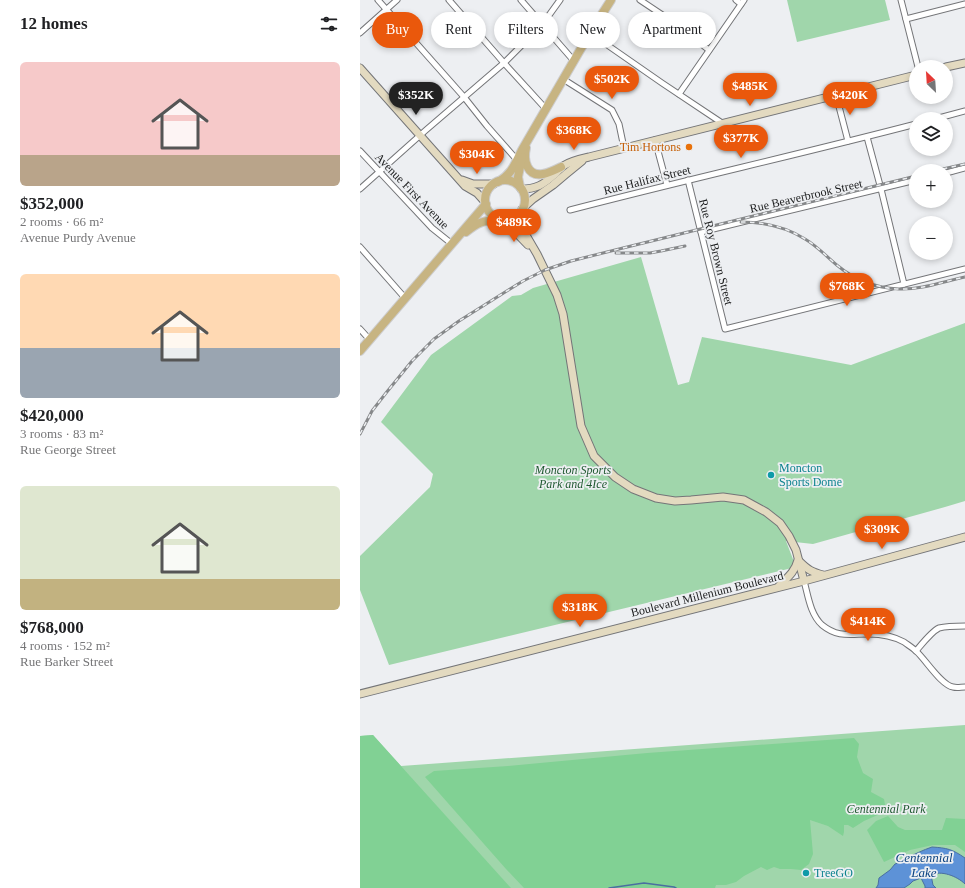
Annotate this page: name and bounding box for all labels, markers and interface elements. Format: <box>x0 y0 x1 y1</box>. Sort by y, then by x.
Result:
chip: Buy <box>372 12 423 48</box>
chip: Rent <box>431 12 486 48</box>
chip: Filters <box>494 12 558 48</box>
chip: New <box>566 12 620 48</box>
chip: Apartment <box>628 12 716 48</box>
icon: filters <box>318 13 340 35</box>
text: 12 homes <box>20 14 88 33</box>
north arrow <box>909 60 953 104</box>
map controls <box>909 60 953 260</box>
pin: $502K <box>584 66 640 100</box>
text: $502K <box>594 71 630 86</box>
pin: $485K <box>722 73 778 107</box>
text: $485K <box>732 78 768 93</box>
pin: $352K <box>388 82 444 116</box>
pin: $420K <box>822 82 878 116</box>
text: $352K <box>398 87 434 102</box>
text: $420K <box>832 87 868 102</box>
icon: home <box>144 88 216 160</box>
button: layers <box>909 112 953 156</box>
pin: $368K <box>546 117 602 151</box>
text: $368K <box>556 122 592 137</box>
pin: $377K <box>713 125 769 159</box>
text: $377K <box>723 130 759 145</box>
place label: Tim Hortons <box>620 140 681 154</box>
pin: $304K <box>449 141 505 175</box>
marker: Tim Hortons <box>684 142 694 152</box>
text: $304K <box>459 146 495 161</box>
street label: Avenue First Avenue <box>372 150 452 232</box>
street label: Rue Halifax Street <box>602 162 693 198</box>
button: + <box>909 164 953 208</box>
street label: Rue Beaverbrook Street <box>748 176 864 216</box>
text: $352,000 <box>20 194 84 213</box>
street label: Rue Roy Brown Street <box>696 197 736 307</box>
pin: $489K <box>486 209 542 243</box>
text: 2 rooms · 66 m² <box>20 214 103 229</box>
text: $489K <box>496 214 532 229</box>
button: − <box>909 216 953 260</box>
text: Avenue Purdy Avenue <box>20 230 136 245</box>
pin: $768K <box>819 273 875 307</box>
text: $768K <box>829 278 865 293</box>
icon: home <box>144 300 216 372</box>
text: $420,000 <box>20 406 84 425</box>
text: 3 rooms · 83 m² <box>20 426 103 441</box>
text: Rue George Street <box>20 442 116 457</box>
place label: Moncton Sports Dome <box>779 461 842 489</box>
park label: Moncton Sports Park and 4Ice <box>534 463 611 491</box>
marker: Moncton Sports Dome <box>766 470 776 480</box>
icon: home <box>144 512 216 584</box>
pin: $309K <box>854 516 910 550</box>
text: $309K <box>864 521 900 536</box>
street label: Boulevard Millenium Boulevard <box>629 568 785 620</box>
pin: $318K <box>552 594 608 628</box>
text: $318K <box>562 599 598 614</box>
pin: $414K <box>840 608 896 642</box>
text: $414K <box>850 613 886 628</box>
text: $768,000 <box>20 618 84 637</box>
text: 4 rooms · 152 m² <box>20 638 110 653</box>
text: Rue Barker Street <box>20 654 113 669</box>
park label: Centennial Park <box>847 802 926 816</box>
water label: Centennial Lake <box>895 850 953 880</box>
place label: TreeGO <box>814 866 853 880</box>
marker: TreeGO <box>801 868 811 878</box>

